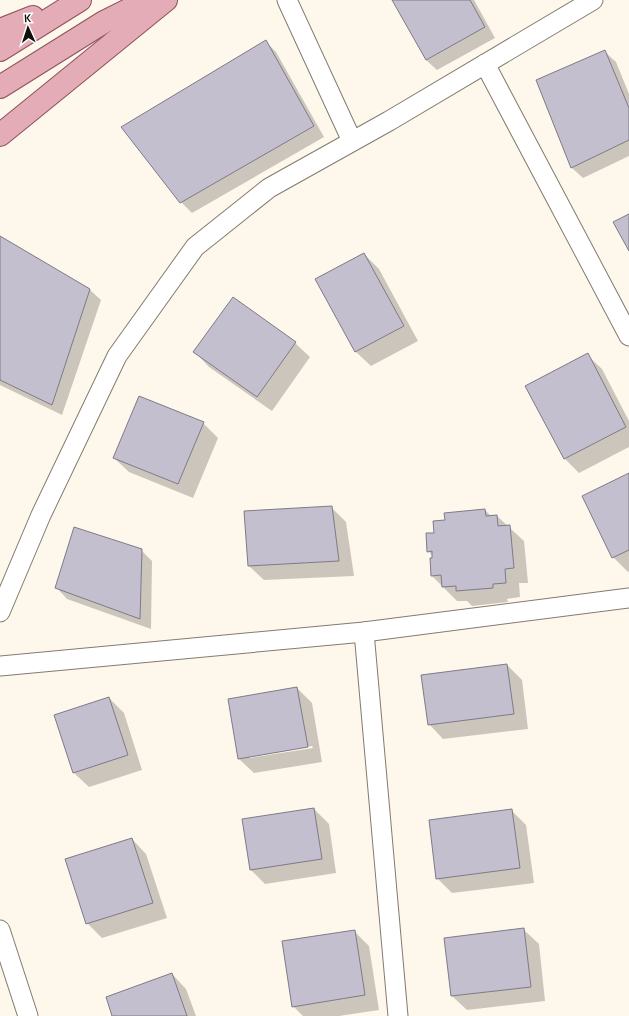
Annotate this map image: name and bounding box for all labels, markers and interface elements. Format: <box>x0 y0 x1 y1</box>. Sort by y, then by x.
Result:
north arrow <box>8 8 48 48</box>
text: K <box>24 11 31 25</box>

